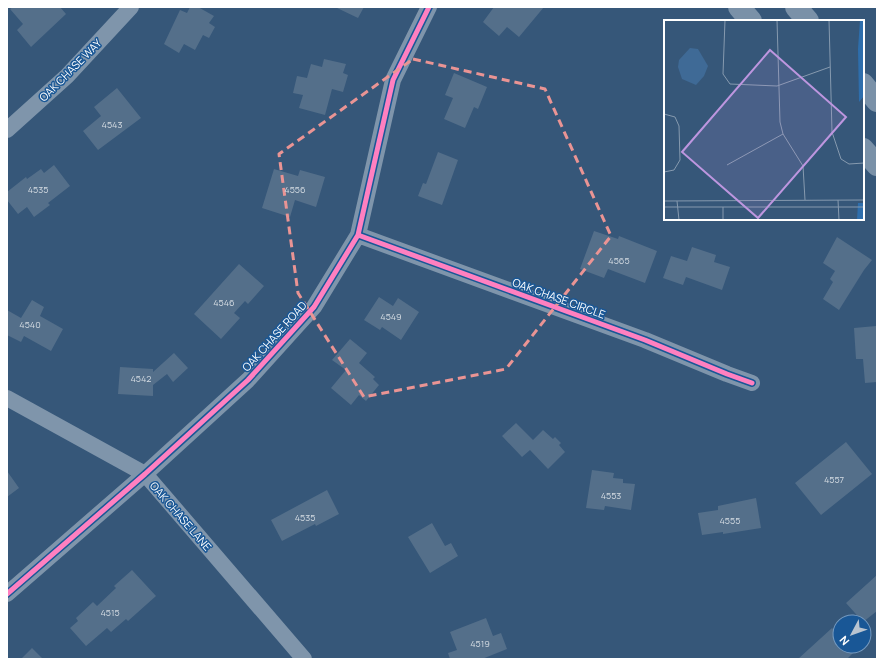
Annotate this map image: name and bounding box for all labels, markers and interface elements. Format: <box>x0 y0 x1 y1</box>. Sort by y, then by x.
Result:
inset map <box>664 20 864 220</box>
street label: OAK CHASE WAY <box>36 35 105 104</box>
house number: 4543 <box>102 118 122 131</box>
house number: 4535 <box>28 183 48 196</box>
house number: 4556 <box>284 183 306 196</box>
house number: 4565 <box>608 254 630 267</box>
street label: OAK CHASE CIRCLE <box>511 274 607 322</box>
house number: 4546 <box>213 296 235 309</box>
street label: OAK CHASE ROAD <box>238 298 310 374</box>
house number: 4549 <box>380 310 402 323</box>
house number: 4540 <box>19 318 41 331</box>
house number: 4542 <box>131 372 151 385</box>
house number: 4557 <box>824 473 845 486</box>
street label: OAK CHASE LANE <box>147 478 215 554</box>
house number: 4553 <box>601 489 621 502</box>
house number: 4535 <box>295 511 315 524</box>
house number: 4555 <box>720 514 740 527</box>
house number: 4515 <box>100 606 120 619</box>
north arrow <box>832 614 872 654</box>
text: N <box>836 633 852 649</box>
house number: 4519 <box>470 637 490 650</box>

